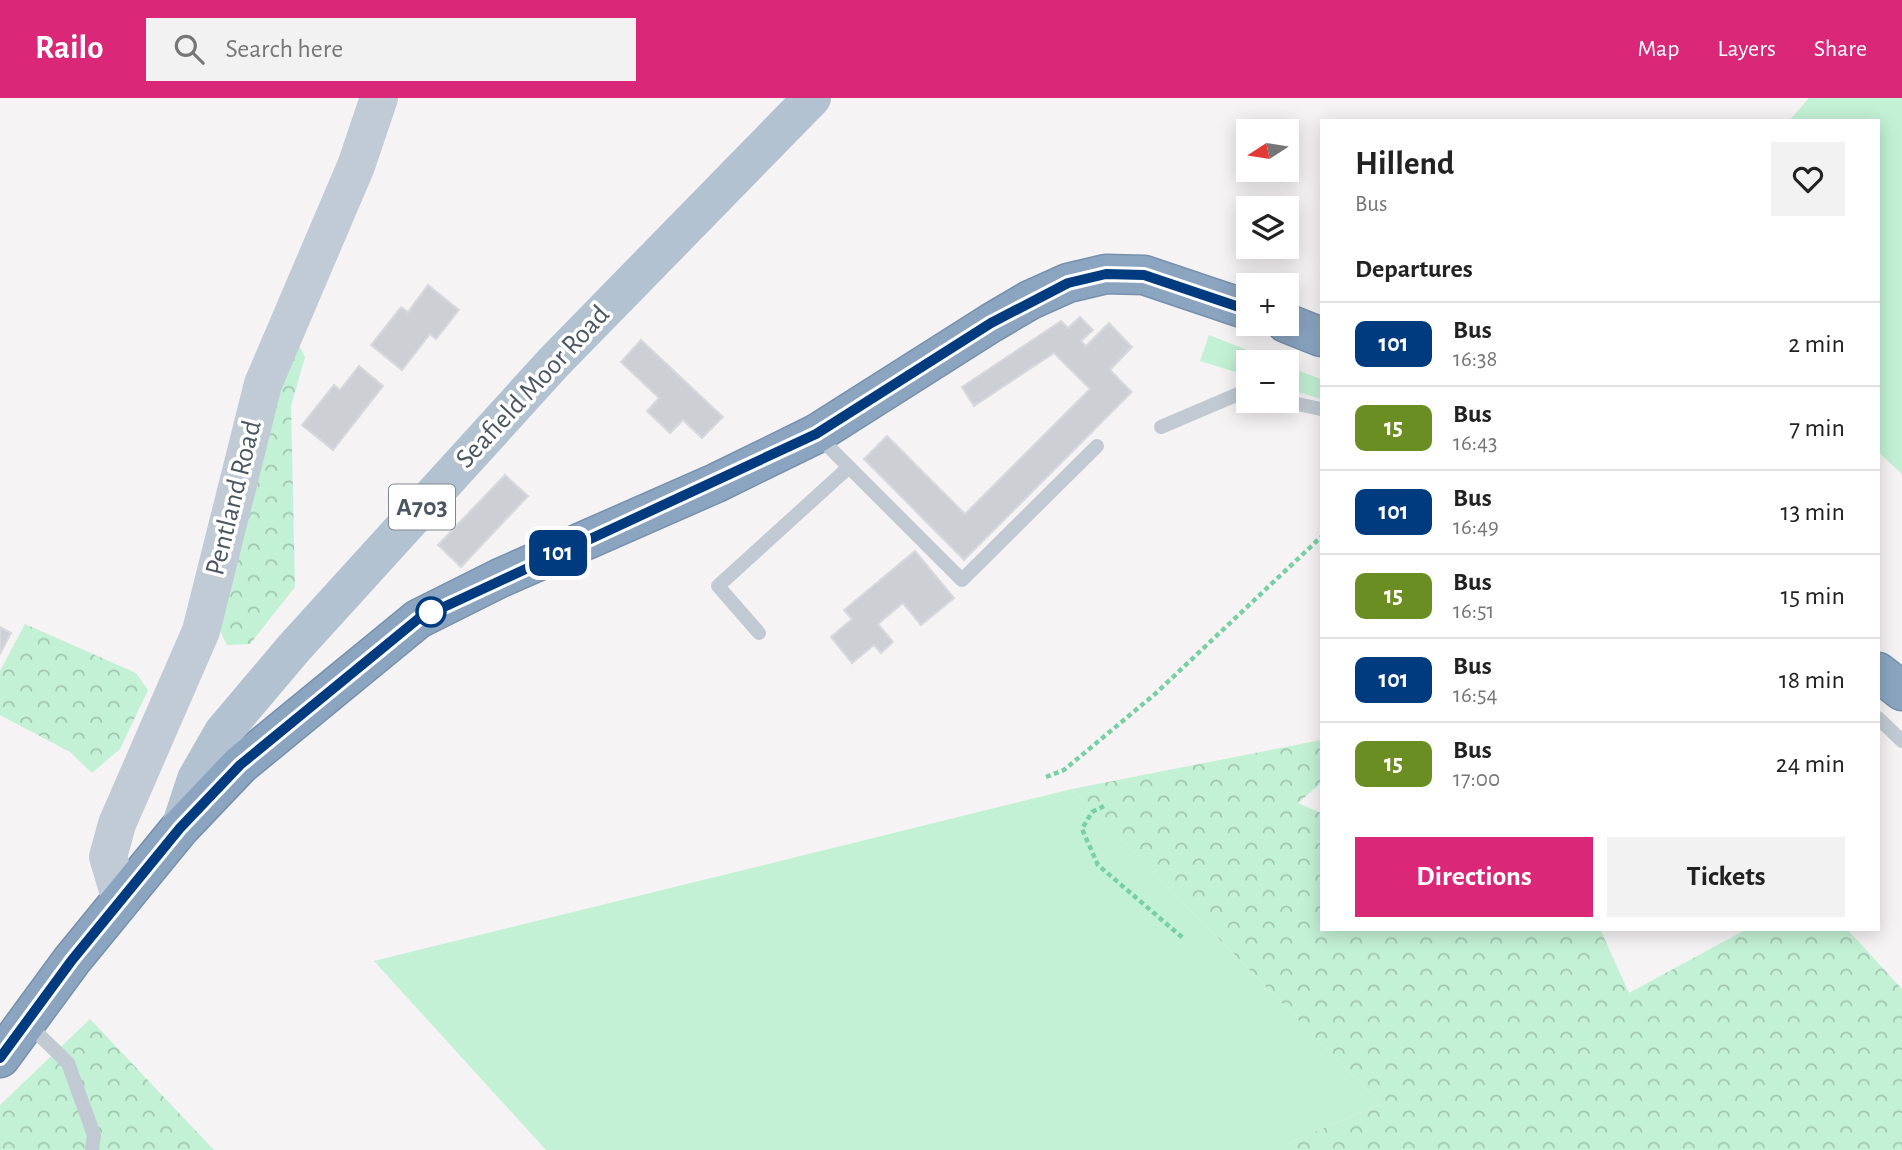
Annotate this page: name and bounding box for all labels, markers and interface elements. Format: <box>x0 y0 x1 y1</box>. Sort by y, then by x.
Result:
search box <box>146 18 636 81</box>
icon: search <box>170 30 208 68</box>
text: Railo <box>35 32 104 65</box>
text: Search here <box>226 36 343 62</box>
text: Map <box>1637 37 1679 61</box>
text: Layers <box>1717 37 1776 61</box>
text: Share <box>1814 37 1867 61</box>
north arrow <box>1236 119 1298 182</box>
map controls <box>1236 119 1299 413</box>
button: heart <box>1771 142 1845 216</box>
text: Hillend <box>1355 148 1454 181</box>
text: Bus <box>1355 193 1388 216</box>
button: layers <box>1236 196 1299 259</box>
text: Departures <box>1355 256 1473 282</box>
button: + <box>1236 273 1299 336</box>
street label: Seafield Moor Road <box>451 300 615 474</box>
text: Bus <box>1453 317 1492 343</box>
text: 2 min <box>1788 331 1845 357</box>
text: 101 <box>1379 332 1408 356</box>
text: 16:38 <box>1453 348 1497 371</box>
button: − <box>1236 350 1299 413</box>
text: Bus <box>1453 401 1492 427</box>
text: 7 min <box>1789 415 1845 441</box>
text: 15 <box>1384 416 1403 440</box>
street label: Pentland Road <box>201 418 267 578</box>
text: 16:43 <box>1453 432 1498 455</box>
road number: A703 <box>389 484 455 530</box>
text: Bus <box>1453 485 1492 511</box>
text: 13 min <box>1781 499 1845 525</box>
text: 101 <box>1379 500 1408 524</box>
text: 16:49 <box>1453 516 1499 539</box>
line badge: 101 <box>518 530 598 576</box>
text: 101 <box>543 541 573 565</box>
text: Bus <box>1453 569 1492 595</box>
text: 15 min <box>1780 583 1845 609</box>
text: 15 <box>1384 584 1403 608</box>
unlabelled marker <box>416 597 446 627</box>
text: 16:51 <box>1453 600 1495 623</box>
text: Bus <box>1453 653 1492 679</box>
text: 18 min <box>1779 667 1845 693</box>
text: 101 <box>1379 668 1408 692</box>
text: 16:54 <box>1453 684 1498 707</box>
text: Bus <box>1453 737 1492 763</box>
text: 24 min <box>1776 751 1845 777</box>
text: 15 <box>1384 752 1403 776</box>
text: 17:00 <box>1453 768 1500 791</box>
button: Directions <box>1355 837 1593 917</box>
button: Tickets <box>1607 837 1845 917</box>

